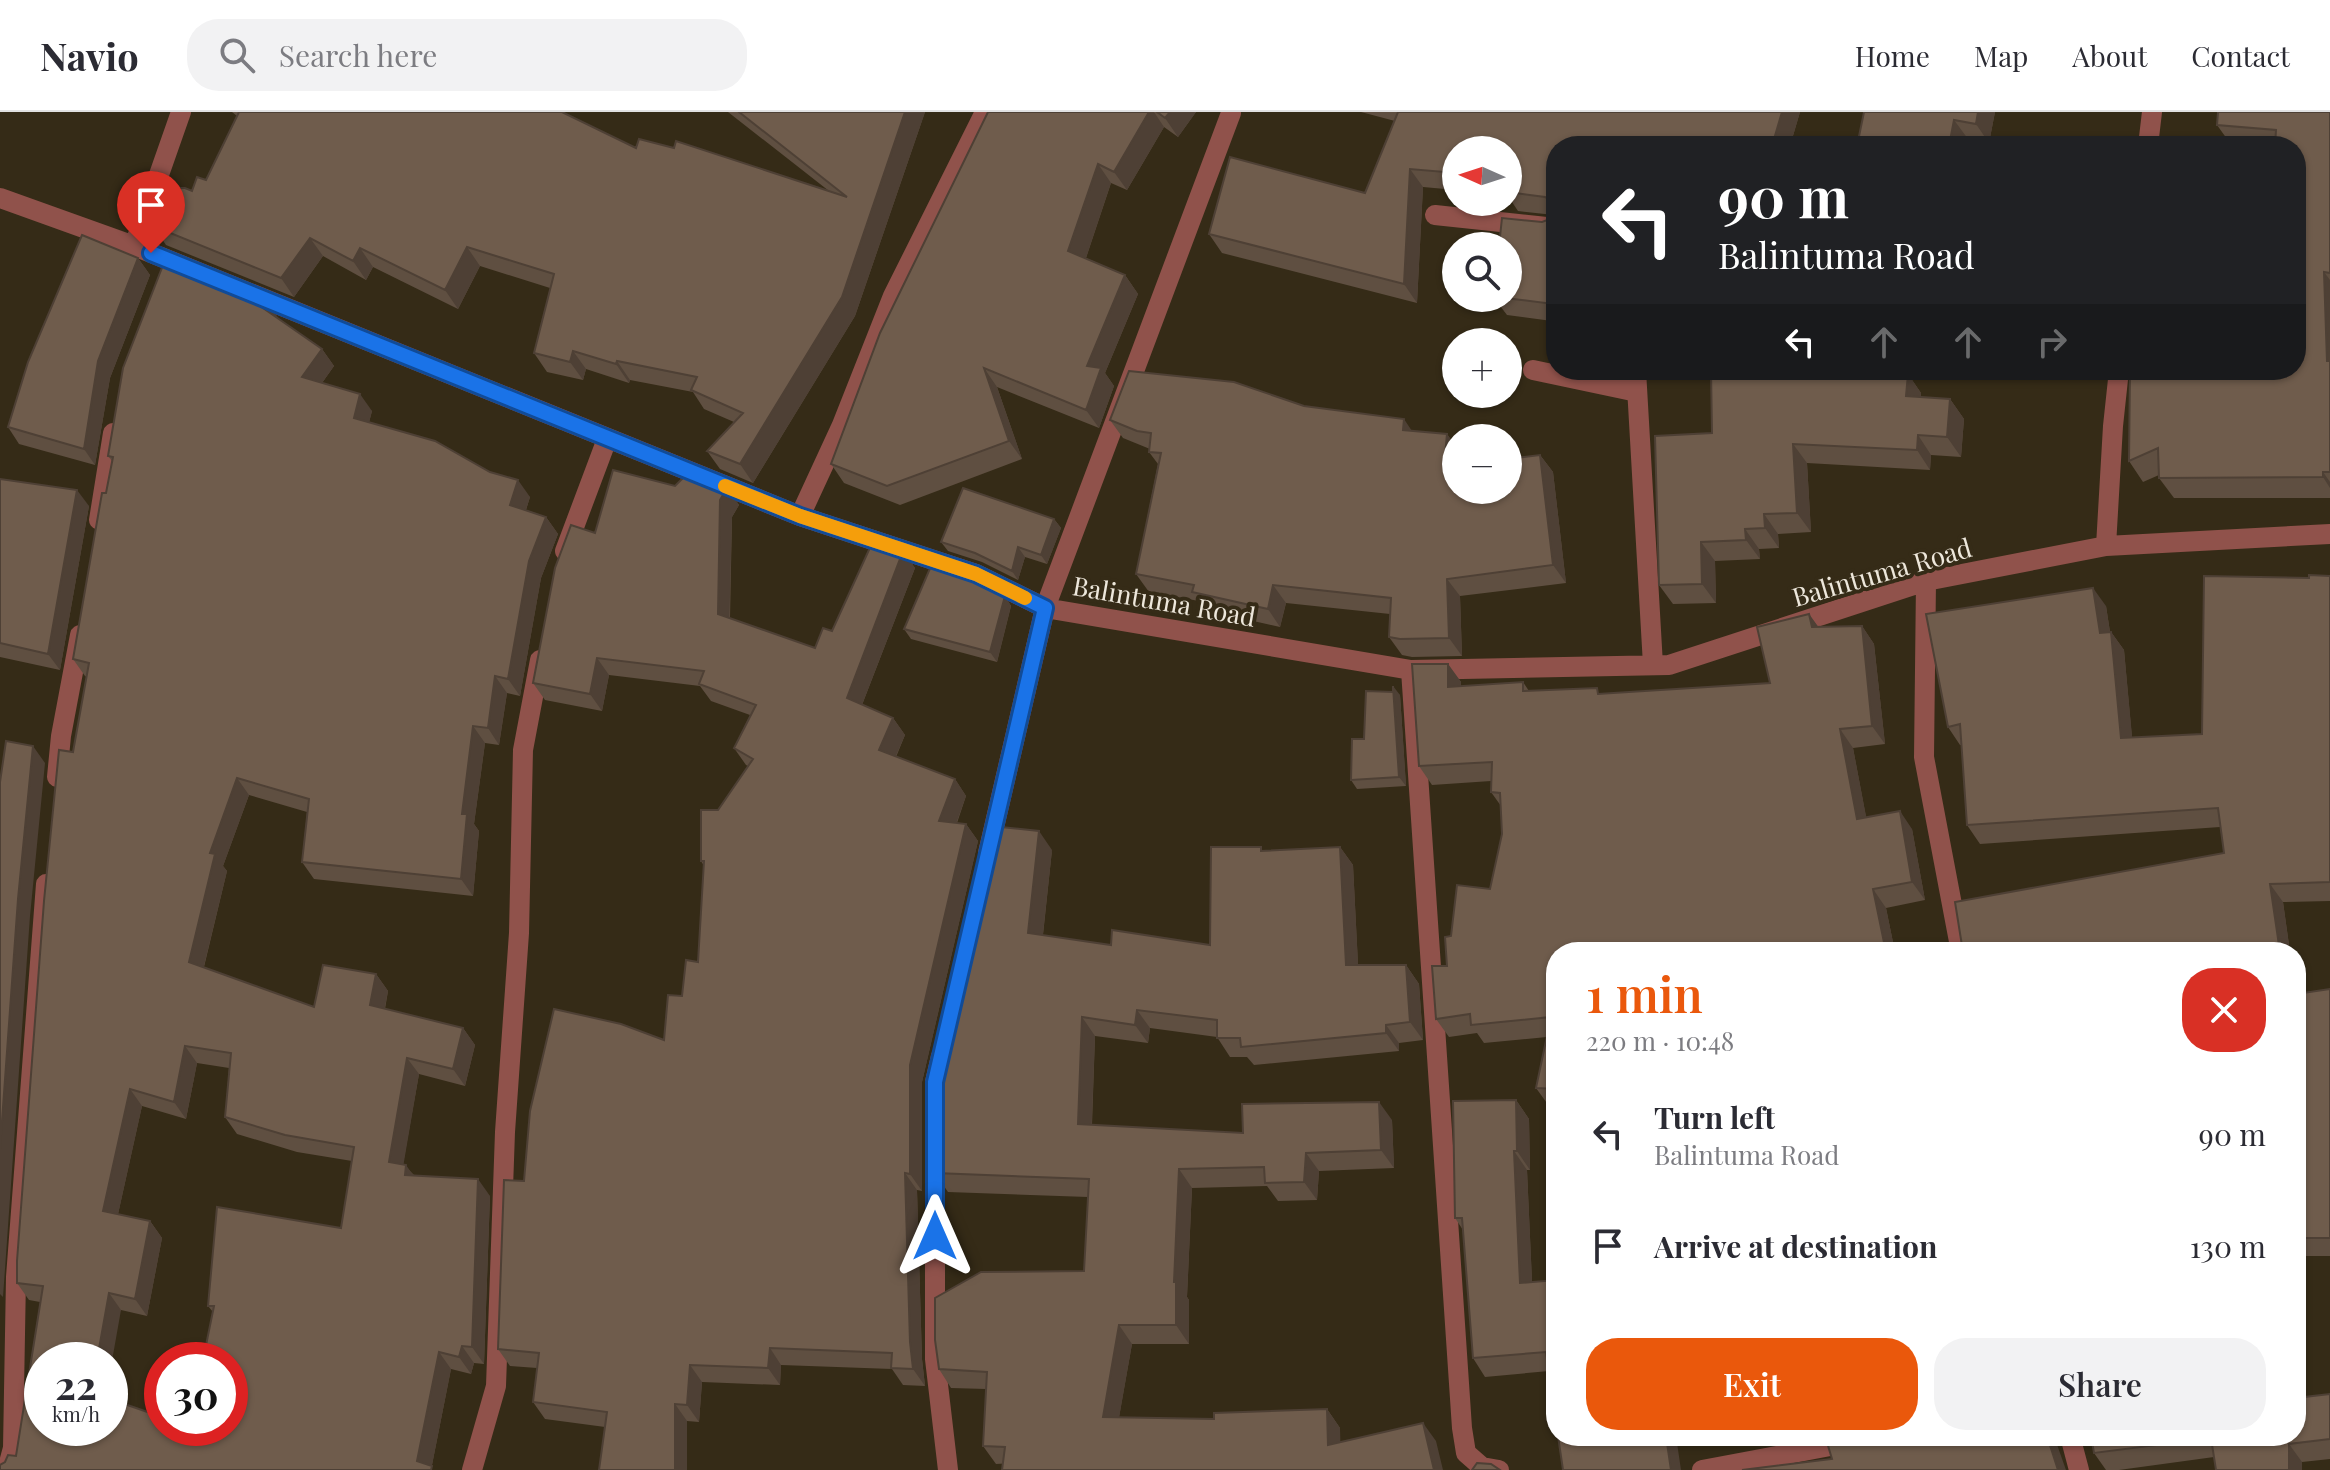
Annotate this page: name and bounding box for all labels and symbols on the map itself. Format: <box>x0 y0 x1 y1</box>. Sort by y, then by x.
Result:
north arrow <box>1442 136 1522 216</box>
pin <box>117 171 185 253</box>
street label: Balintuma Road <box>1788 529 1976 614</box>
street label: Balintuma Road <box>1070 567 1259 634</box>
position arrow <box>893 1194 977 1278</box>
speed limit sign: 30 <box>144 1342 248 1446</box>

